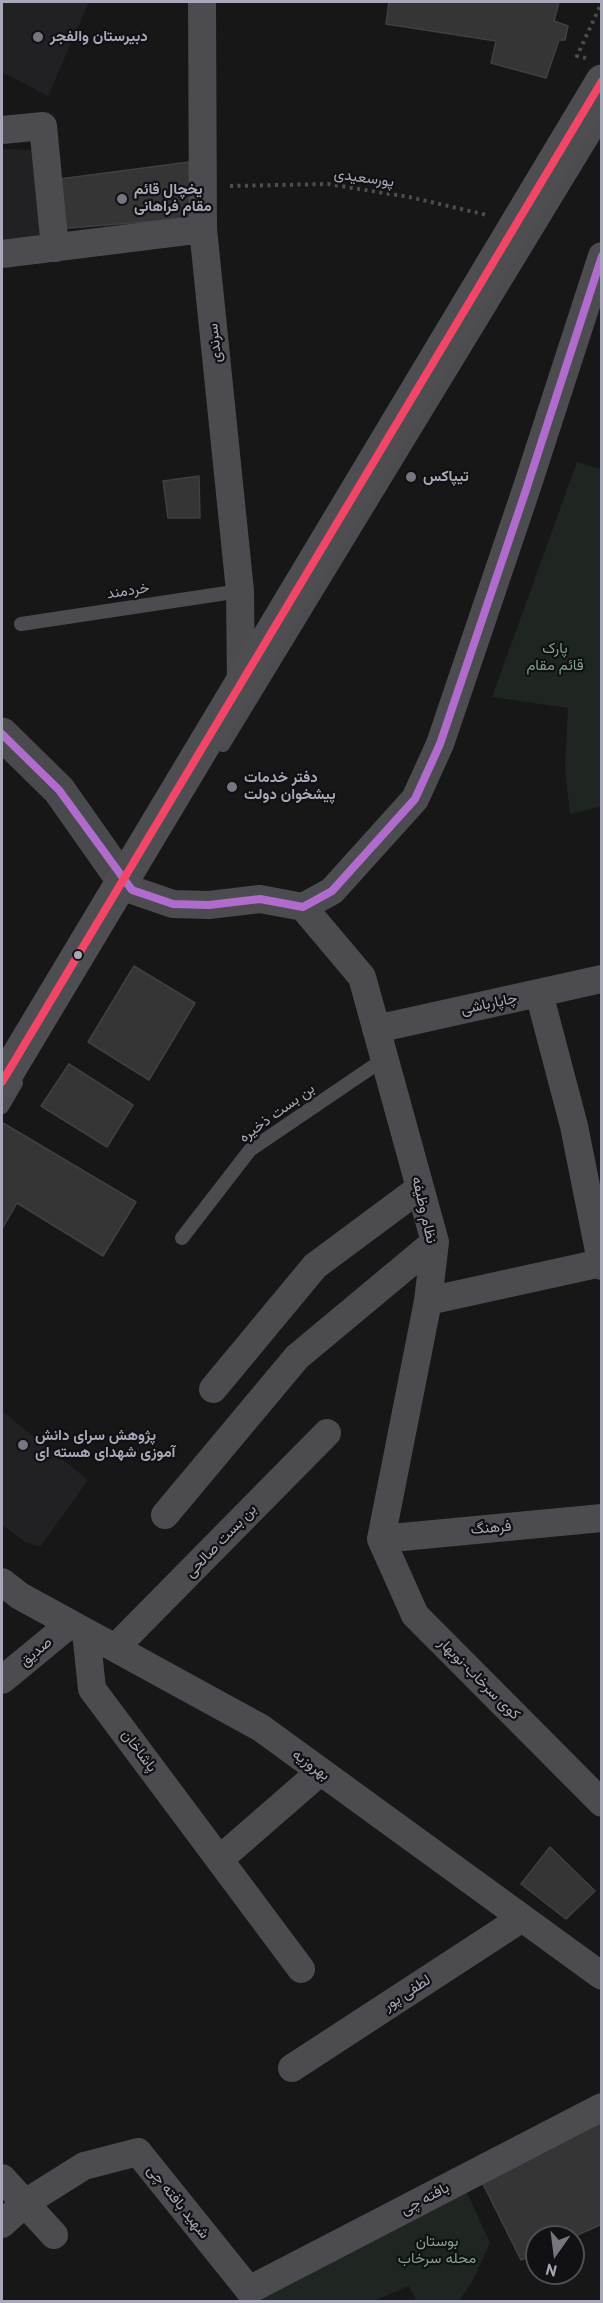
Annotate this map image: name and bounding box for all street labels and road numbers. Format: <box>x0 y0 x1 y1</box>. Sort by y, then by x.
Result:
street label: پورسعیدی <box>333 165 395 191</box>
street label: سرندی <box>204 322 226 364</box>
street label: خردمند <box>105 579 151 603</box>
street label: چاپارباشی <box>459 989 519 1019</box>
street label: بن بست ذخیره <box>236 1080 318 1146</box>
street label: نظام وظیفه <box>408 1175 440 1245</box>
street label: بن بست صالحی <box>182 1501 260 1581</box>
street label: فرهنگ <box>470 1517 512 1539</box>
street label: صدیق <box>16 1633 56 1671</box>
street label: کوی سرخاب-نوبهار <box>434 1634 524 1724</box>
street label: پاشاخان <box>117 1726 161 1776</box>
street label: بهروزیه <box>289 1745 333 1785</box>
street label: لطفی پور <box>380 1971 434 2015</box>
street label: شهید بافته چی <box>143 2162 213 2242</box>
street label: بافته چی <box>398 2179 452 2219</box>

